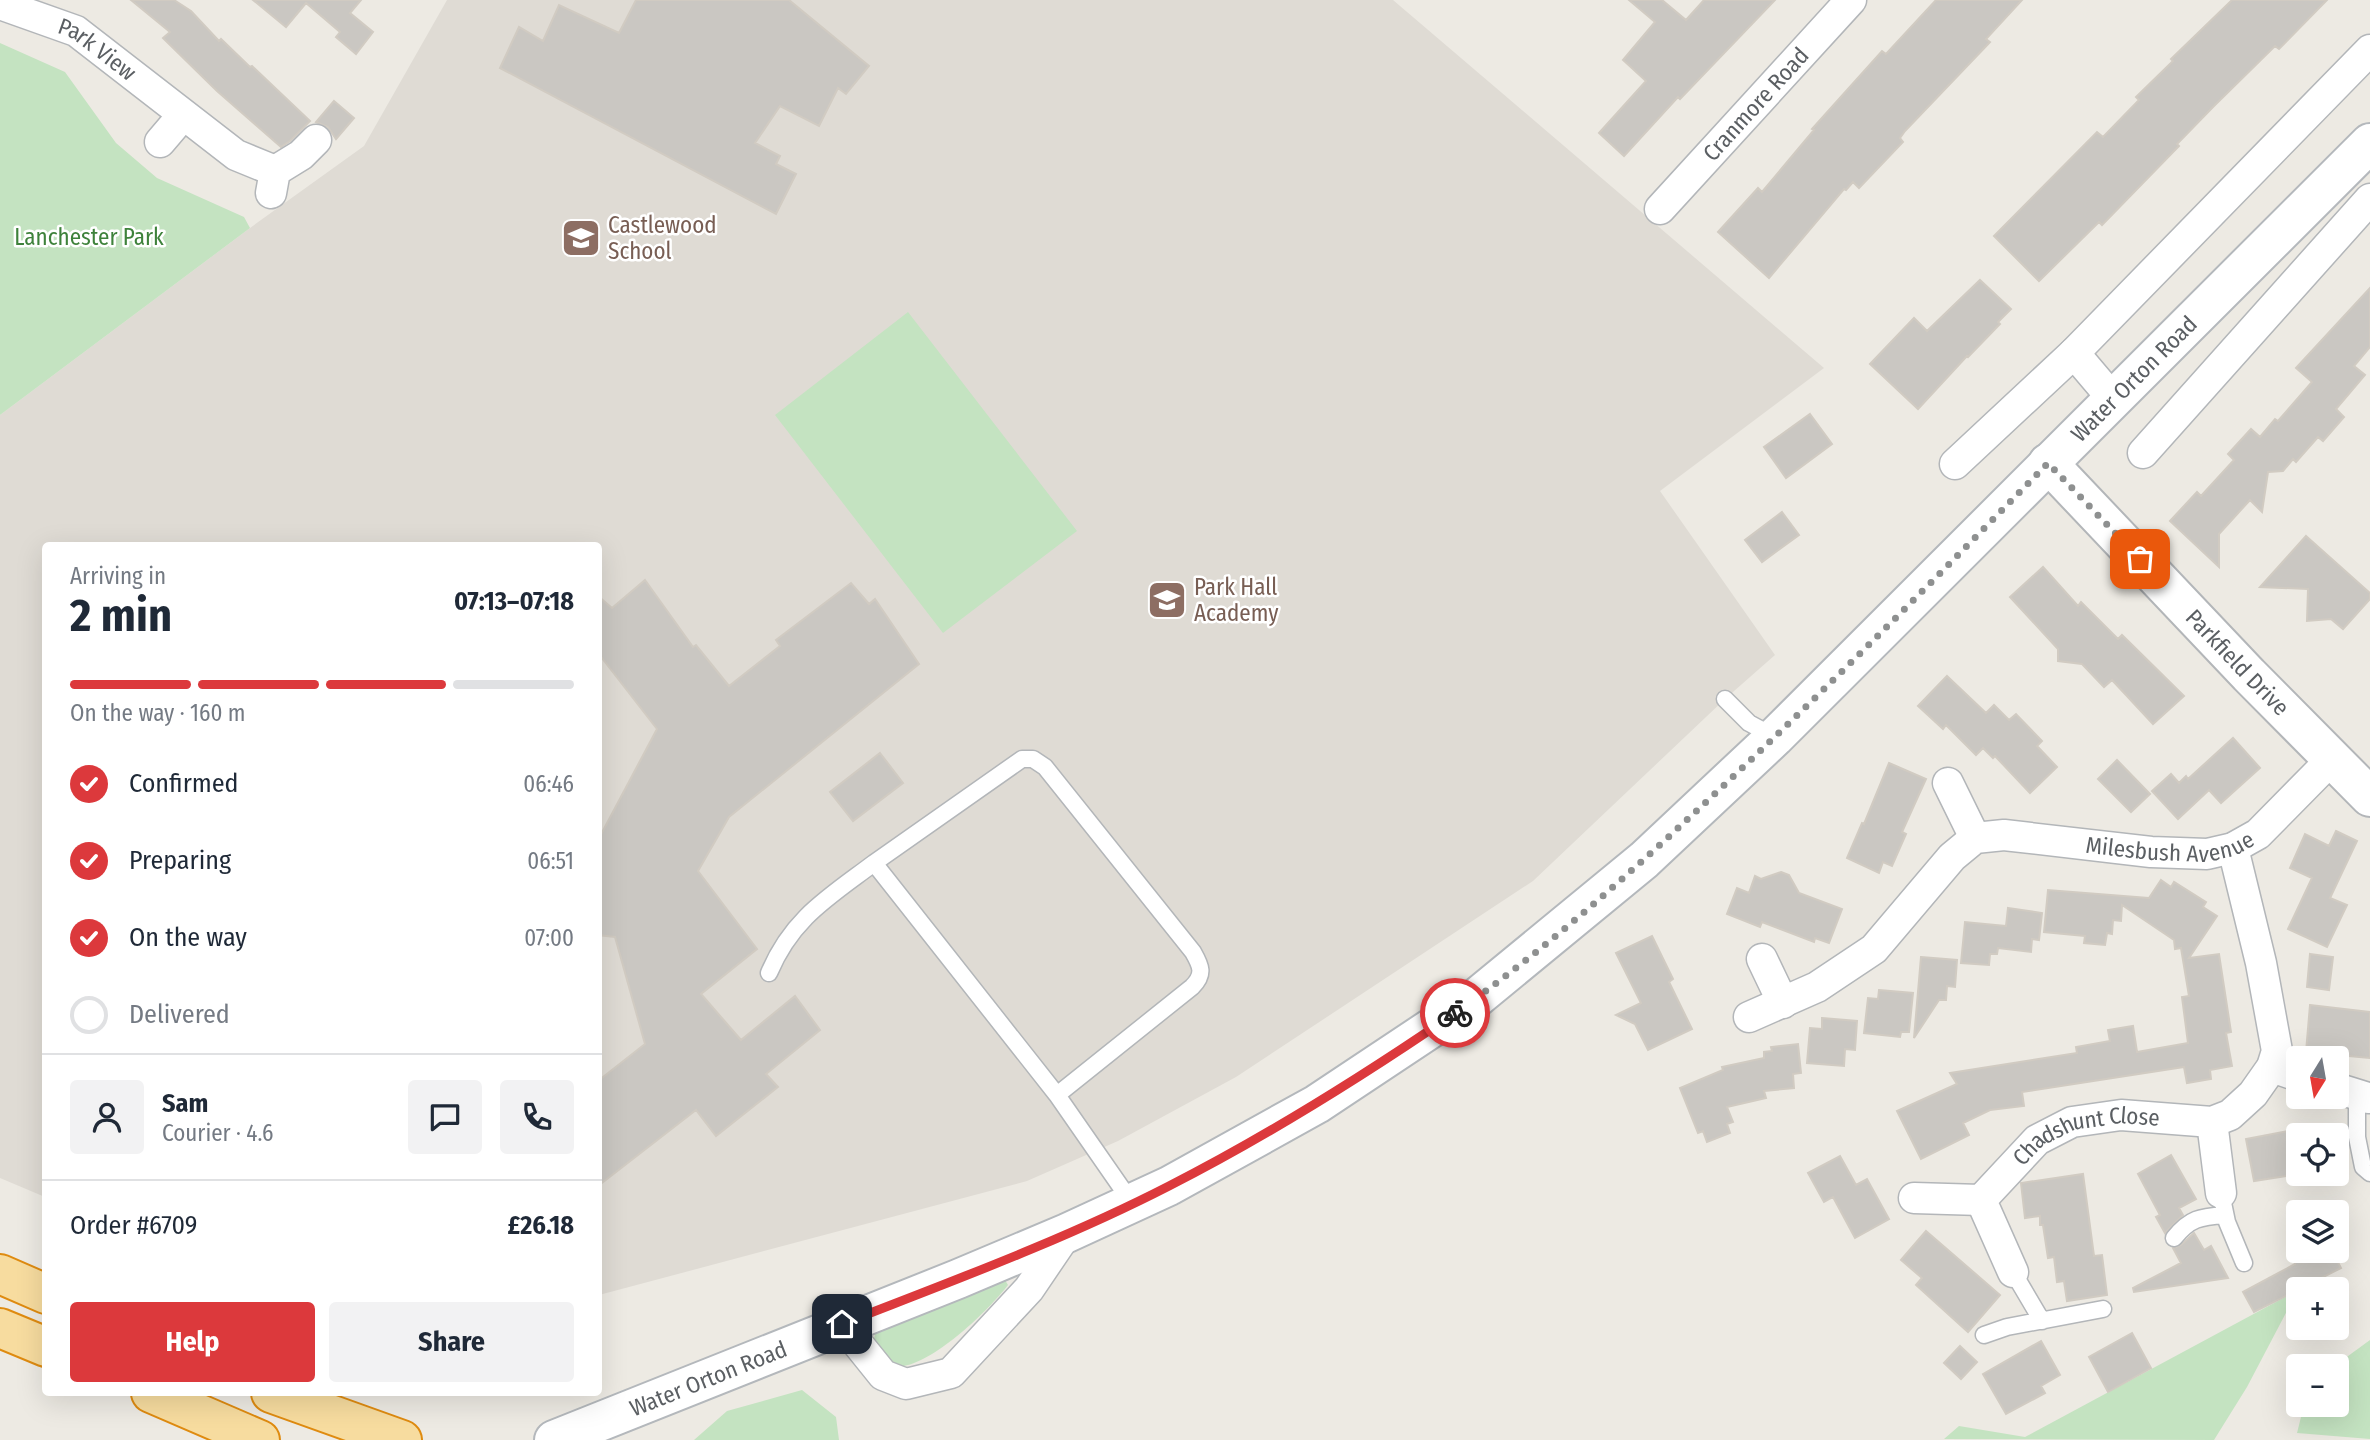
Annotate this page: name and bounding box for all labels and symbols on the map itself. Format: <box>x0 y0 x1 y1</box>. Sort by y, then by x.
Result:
street label: Park View <box>55 12 142 86</box>
street label: Cranmore Road <box>1697 42 1815 167</box>
place label: Castlewood School <box>608 211 717 265</box>
school or university icon: Castlewood School <box>560 217 602 259</box>
park label: Lanchester Park <box>14 223 164 251</box>
street label: Water Orton Road <box>2065 310 2203 448</box>
pin <box>2110 529 2170 589</box>
place label: Park Hall Academy <box>1194 573 1279 627</box>
school or university icon: Park Hall Academy <box>1146 579 1188 621</box>
street label: Parkfield Drive <box>2180 603 2295 721</box>
street label: Milesbush Avenue <box>2084 825 2259 868</box>
courier <box>1420 978 1490 1048</box>
north arrow <box>2286 1046 2348 1110</box>
street label: Chadshunt Close <box>2007 1101 2161 1171</box>
pin <box>812 1294 872 1354</box>
street label: Water Orton Road <box>626 1335 791 1422</box>

